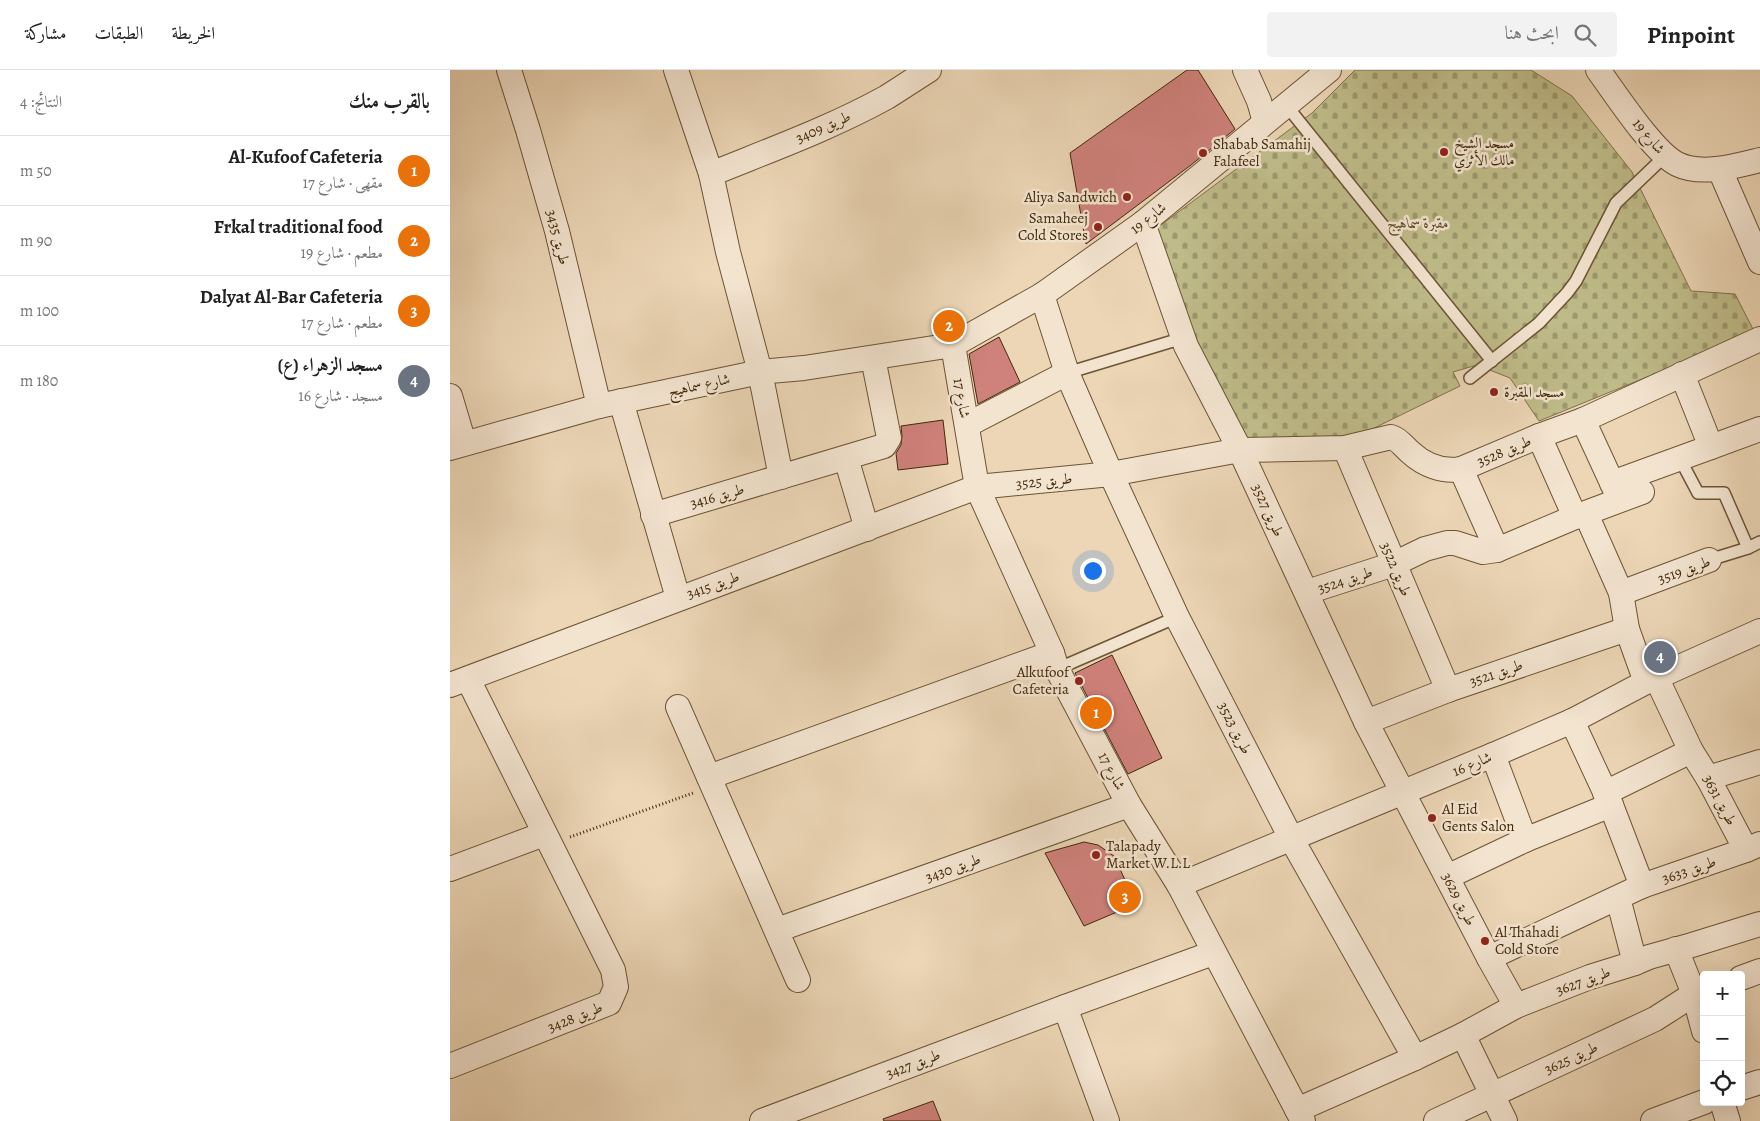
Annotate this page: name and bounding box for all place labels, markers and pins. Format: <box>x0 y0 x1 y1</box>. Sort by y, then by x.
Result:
place label: مسجد الشيخ مالك الأثري <box>1454 133 1515 172</box>
place label: Shabab Samahij Falafeel <box>1213 134 1311 171</box>
marker: مسجد الشيخ مالك الأثري <box>1438 146 1450 158</box>
marker: Shabab Samahij Falafeel <box>1197 147 1209 159</box>
place label: Aliya Sandwich <box>1023 187 1117 207</box>
marker: Aliya Sandwich <box>1121 191 1133 203</box>
place label: Samaheej Cold Stores <box>1018 208 1088 245</box>
marker: Samaheej Cold Stores <box>1092 221 1104 233</box>
pin: 2 <box>933 307 965 345</box>
place label: مسجد المقبرة <box>1504 382 1564 402</box>
marker: مسجد المقبرة <box>1488 386 1500 398</box>
pin: 4 <box>1644 638 1676 676</box>
place label: Alkufoof Cafeteria <box>1013 662 1071 699</box>
marker: Alkufoof Cafeteria <box>1073 675 1085 687</box>
pin: 1 <box>1080 694 1112 732</box>
place label: Al Eid Gents Salon <box>1441 799 1515 836</box>
marker: Al Eid Gents Salon <box>1426 812 1438 824</box>
place label: Talapady Market W.L.L <box>1106 836 1190 873</box>
marker: Talapady Market W.L.L <box>1090 849 1102 861</box>
pin: 3 <box>1109 878 1141 916</box>
place label: Al Thahadi Cold Store <box>1494 922 1559 959</box>
marker: Al Thahadi Cold Store <box>1479 935 1491 947</box>

